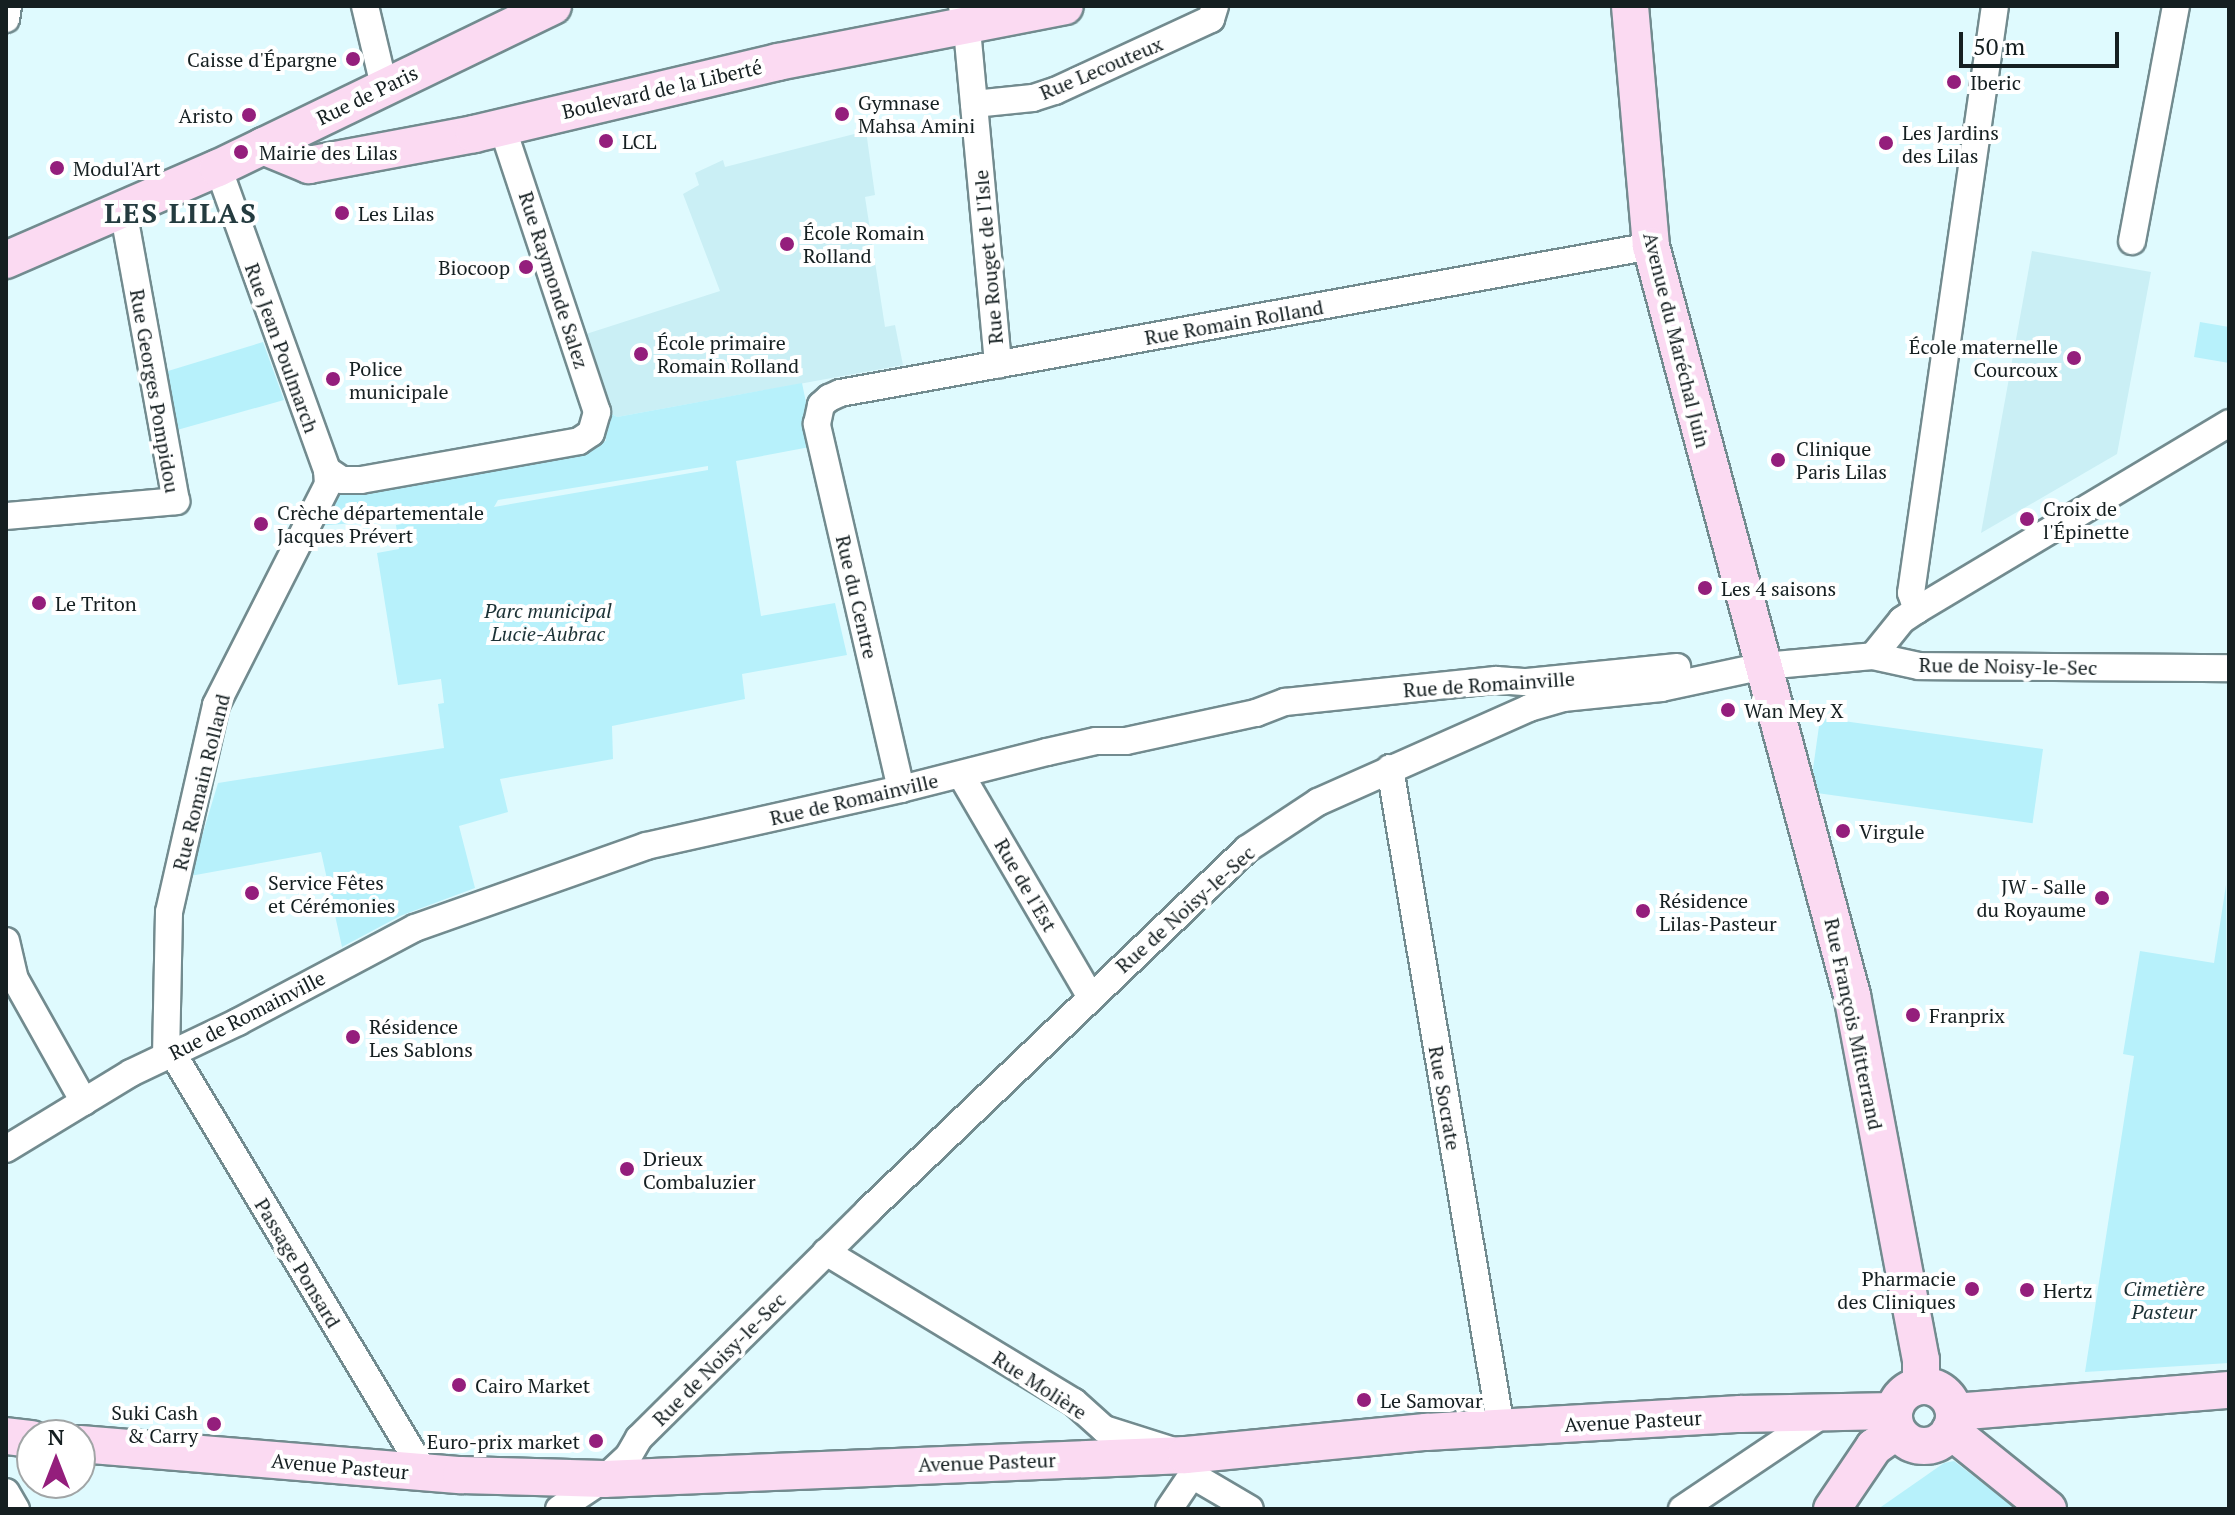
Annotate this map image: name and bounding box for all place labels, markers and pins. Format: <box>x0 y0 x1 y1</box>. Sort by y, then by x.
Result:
place label: Caisse d'Épargne <box>187 47 337 71</box>
marker: Caisse d'Épargne <box>344 50 362 68</box>
place label: Iberic <box>1970 70 2021 94</box>
marker: Iberic <box>1945 73 1963 91</box>
place label: Gymnase Mahsa Amini <box>858 90 976 137</box>
place label: Aristo <box>179 103 233 127</box>
marker: Gymnase Mahsa Amini <box>833 105 851 123</box>
marker: Aristo <box>240 106 258 124</box>
place label: Les Jardins des Lilas <box>1902 120 1999 167</box>
place label: LCL <box>622 129 656 153</box>
marker: LCL <box>597 132 615 150</box>
marker: Les Jardins des Lilas <box>1877 134 1895 152</box>
place label: Mairie des Lilas <box>259 140 398 164</box>
marker: Mairie des Lilas <box>230 141 252 163</box>
place label: Modul'Art <box>73 156 161 180</box>
marker: Modul'Art <box>48 159 66 177</box>
place label: Les Lilas <box>358 201 434 225</box>
marker: Les Lilas <box>333 204 351 222</box>
place label: École Romain Rolland <box>803 220 924 267</box>
marker: École Romain Rolland <box>778 235 796 253</box>
place label: Biocoop <box>438 255 510 279</box>
marker: Biocoop <box>517 258 535 276</box>
place label: École primaire Romain Rolland <box>657 330 799 377</box>
place label: École maternelle Courcoux <box>1909 334 2058 381</box>
marker: École primaire Romain Rolland <box>632 345 650 363</box>
marker: École maternelle Courcoux <box>2065 349 2083 367</box>
place label: Police municipale <box>349 356 448 403</box>
marker: Police municipale <box>324 370 342 388</box>
place label: Clinique Paris Lilas <box>1796 436 1887 483</box>
marker: Clinique Paris Lilas <box>1767 449 1789 471</box>
place label: Croix de l'Épinette <box>2043 496 2129 543</box>
place label: Crèche départementale Jacques Prévert <box>277 500 484 547</box>
marker: Croix de l'Épinette <box>2018 510 2036 528</box>
marker: Crèche départementale Jacques Prévert <box>252 515 270 533</box>
place label: Les 4 saisons <box>1721 576 1836 600</box>
marker: Les 4 saisons <box>1696 579 1714 597</box>
place label: Le Triton <box>55 591 137 615</box>
marker: Le Triton <box>30 594 48 612</box>
place label: Wan Mey X <box>1744 698 1844 722</box>
marker: Wan Mey X <box>1719 701 1737 719</box>
place label: Virgule <box>1859 819 1924 843</box>
marker: Virgule <box>1834 822 1852 840</box>
place label: Service Fêtes et Cérémonies <box>268 870 395 917</box>
place label: JW - Salle du Royaume <box>1977 874 2086 921</box>
marker: Service Fêtes et Cérémonies <box>243 884 261 902</box>
place label: Résidence Lilas-Pasteur <box>1659 888 1777 935</box>
marker: JW - Salle du Royaume <box>2093 889 2111 907</box>
marker: Résidence Lilas-Pasteur <box>1634 902 1652 920</box>
place label: Franprix <box>1929 1003 2005 1027</box>
marker: Franprix <box>1904 1006 1922 1024</box>
place label: Résidence Les Sablons <box>369 1014 473 1061</box>
marker: Résidence Les Sablons <box>344 1028 362 1046</box>
place label: Drieux Combaluzier <box>643 1146 756 1193</box>
marker: Drieux Combaluzier <box>618 1160 636 1178</box>
place label: Pharmacie des Cliniques <box>1837 1266 1956 1313</box>
place label: Hertz <box>2043 1278 2092 1302</box>
marker: Pharmacie des Cliniques <box>1963 1280 1981 1298</box>
marker: Hertz <box>2018 1281 2036 1299</box>
place label: Cairo Market <box>475 1373 590 1397</box>
marker: Cairo Market <box>450 1376 468 1394</box>
place label: Le Samovar <box>1380 1388 1483 1412</box>
marker: Le Samovar <box>1355 1391 1373 1409</box>
place label: Suki Cash & Carry <box>111 1400 198 1447</box>
marker: Suki Cash & Carry <box>205 1415 223 1433</box>
place label: Euro-prix market <box>427 1429 580 1453</box>
marker: Euro-prix market <box>587 1432 605 1450</box>

